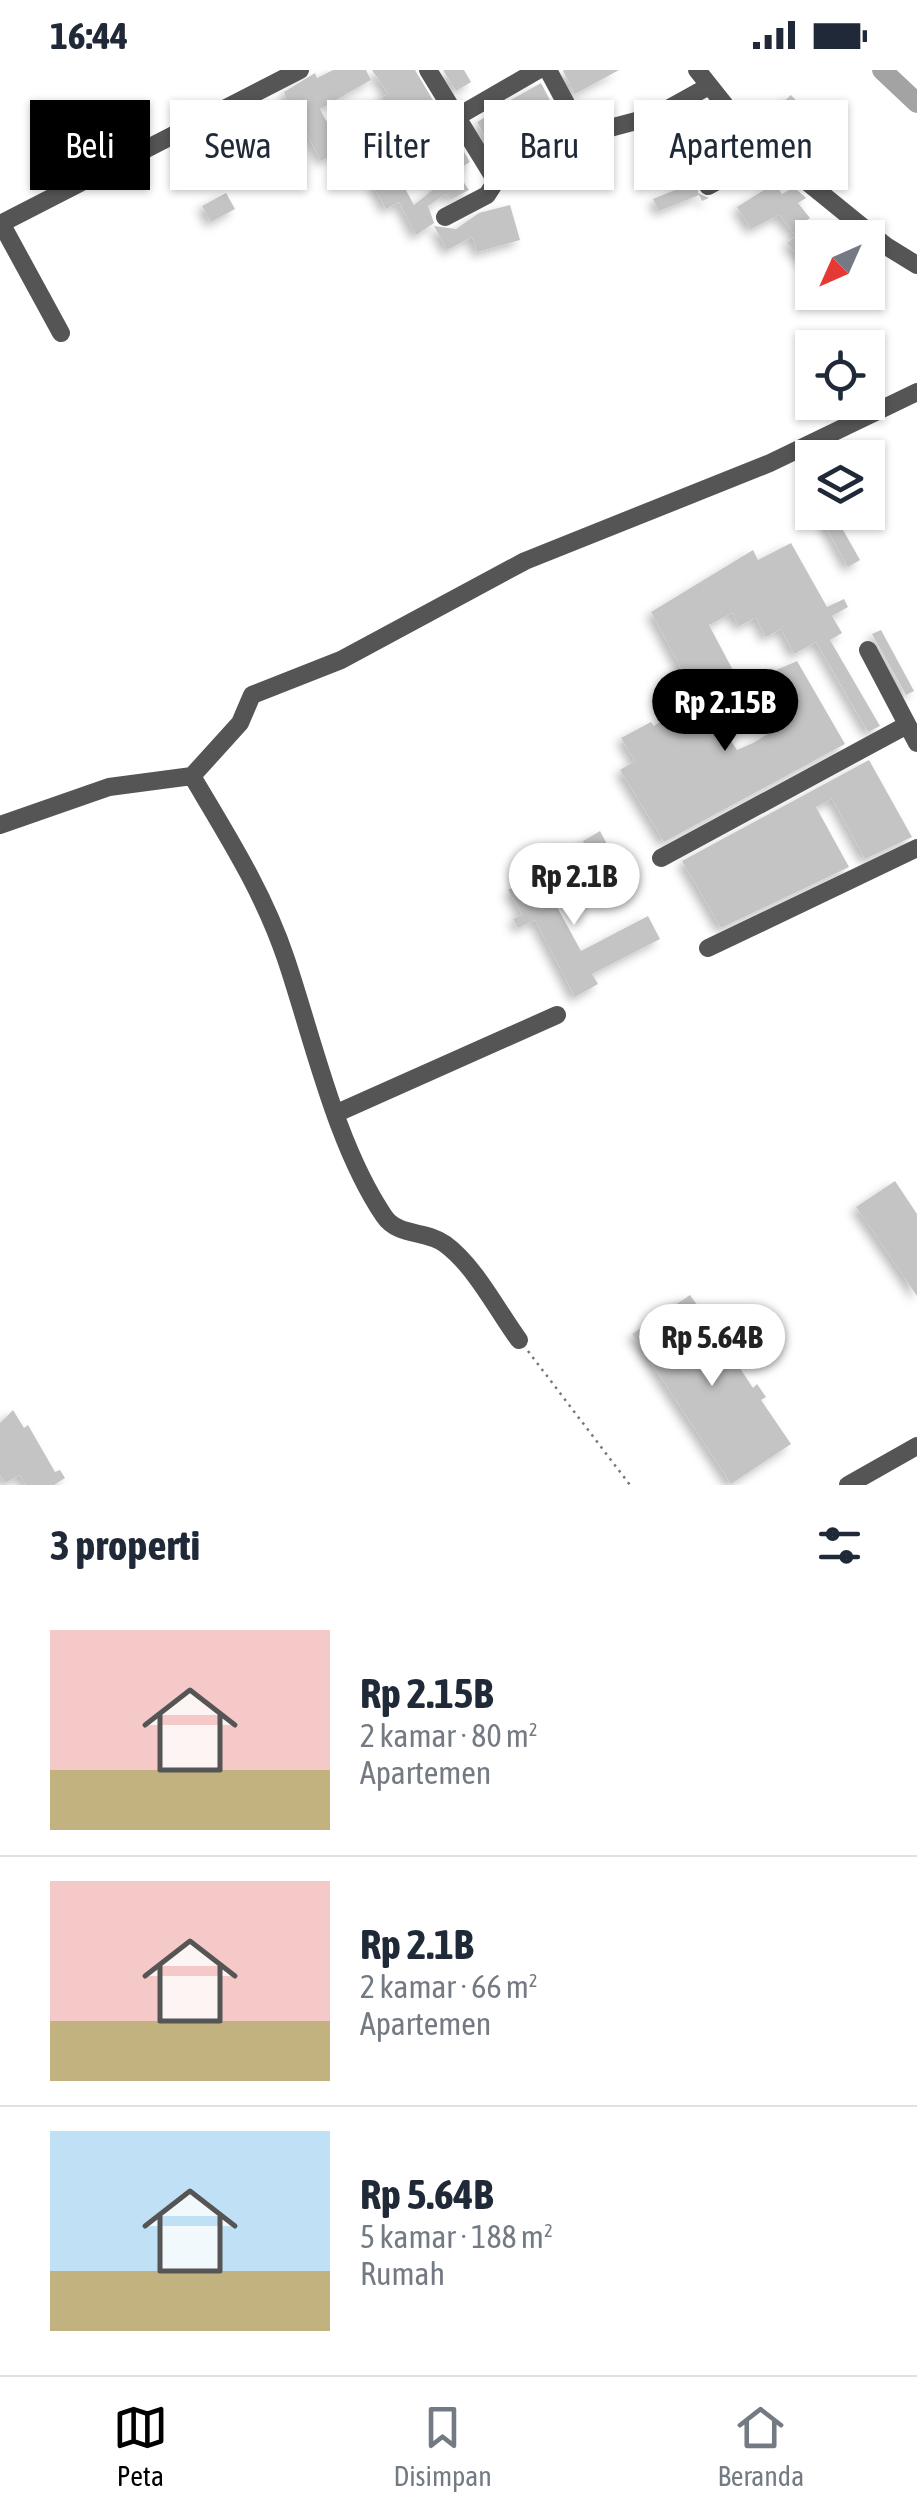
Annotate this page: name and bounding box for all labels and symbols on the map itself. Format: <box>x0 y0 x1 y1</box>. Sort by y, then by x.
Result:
north arrow <box>795 220 885 310</box>
pin: Rp 2.15B <box>622 669 828 754</box>
pin: Rp 2.1B <box>482 843 666 928</box>
pin: Rp 5.64B <box>609 1304 815 1389</box>

